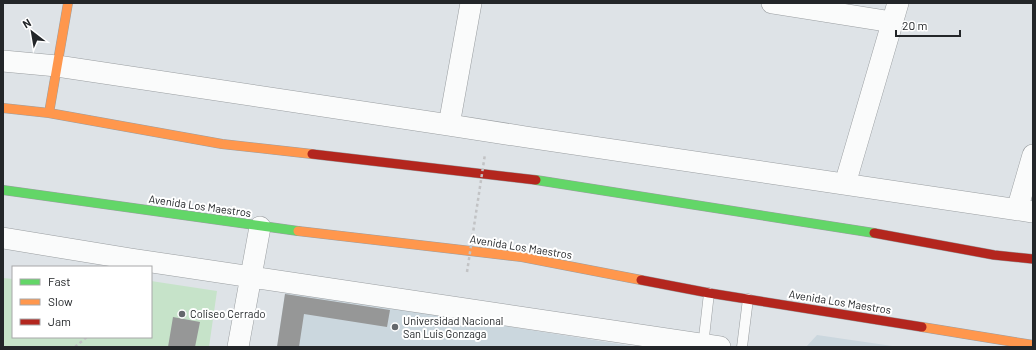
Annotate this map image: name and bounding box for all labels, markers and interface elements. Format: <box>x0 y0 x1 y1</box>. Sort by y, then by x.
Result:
north arrow <box>12 12 52 52</box>
scale bar <box>896 12 960 38</box>
text: N <box>20 16 33 30</box>
text: 20 m <box>902 18 928 32</box>
street label: Avenida Los Maestros <box>148 192 252 219</box>
street label: Avenida Los Maestros <box>469 232 573 261</box>
legend <box>12 266 152 338</box>
text: Fast <box>48 274 71 288</box>
street label: Avenida Los Maestros <box>788 287 892 316</box>
text: Slow <box>48 294 73 308</box>
place label: Coliseo Cerrado <box>190 307 265 320</box>
marker: Coliseo Cerrado <box>177 309 187 319</box>
text: Jam <box>48 314 71 328</box>
place label: Universidad Nacional San Luis Gonzaga <box>403 314 503 340</box>
marker: Universidad Nacional San Luis Gonzaga <box>390 322 400 332</box>

